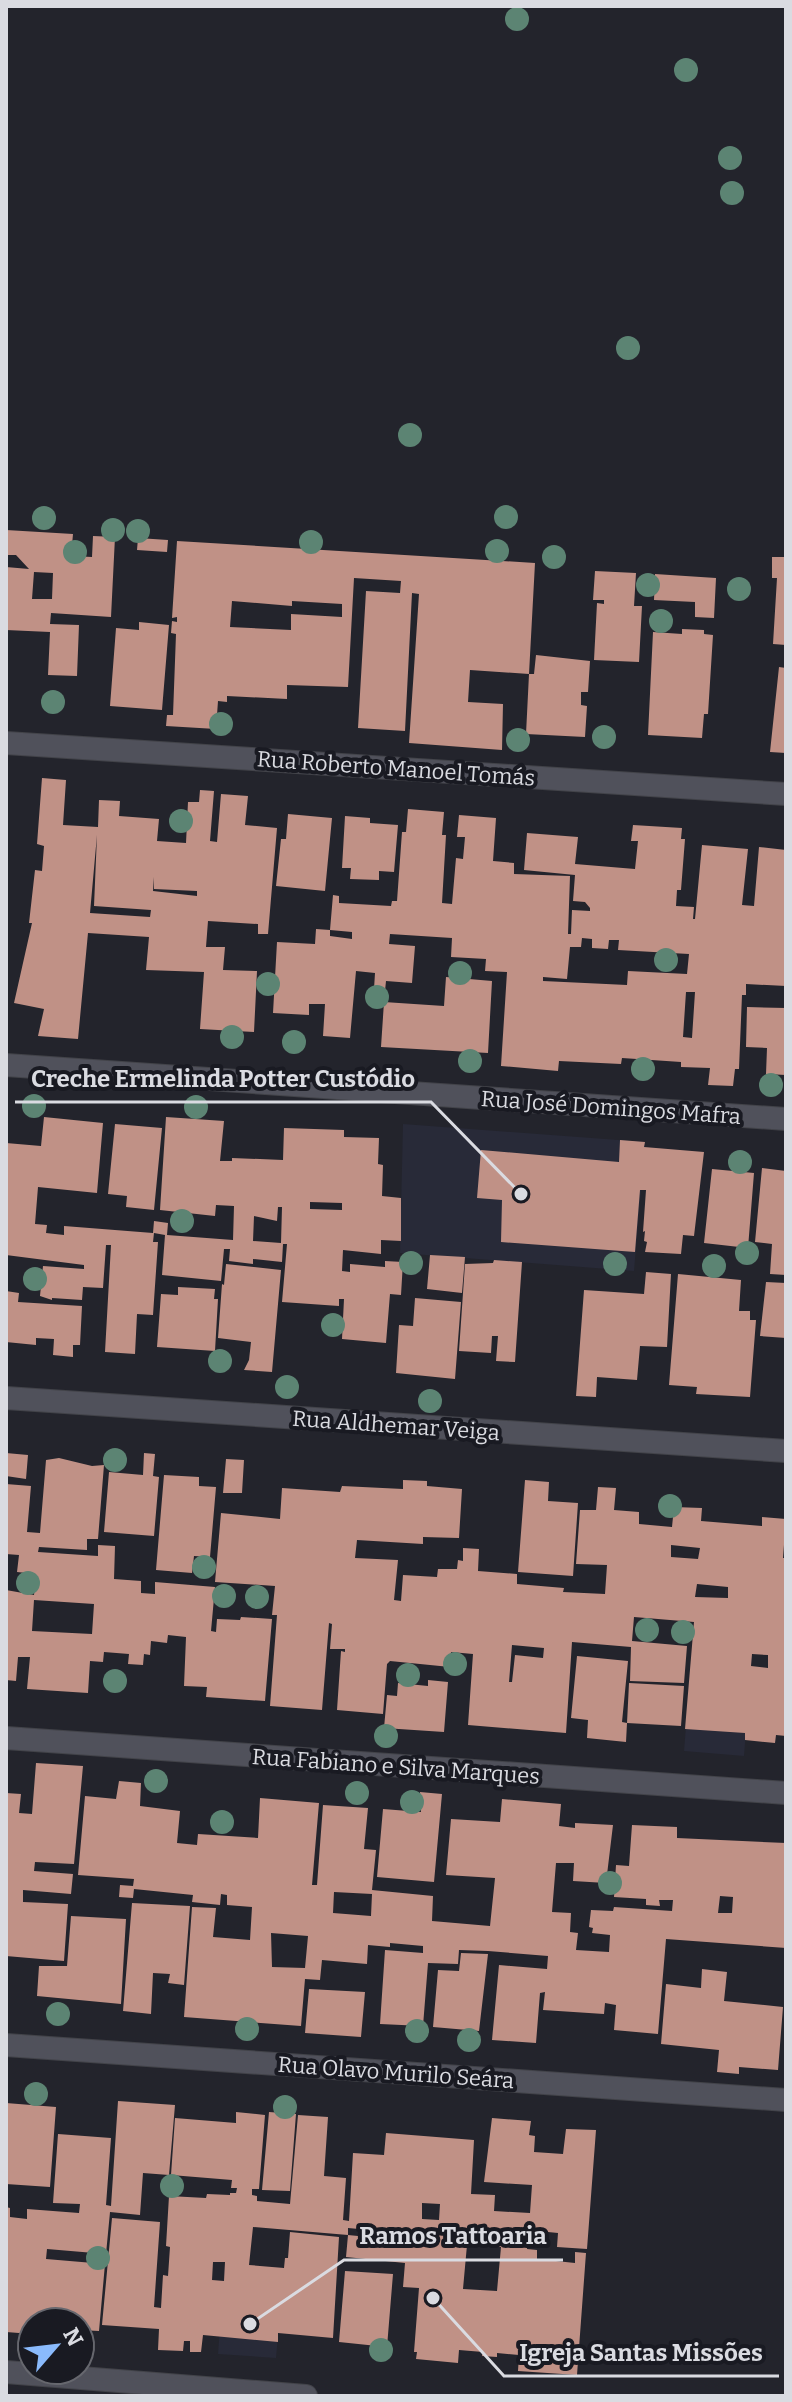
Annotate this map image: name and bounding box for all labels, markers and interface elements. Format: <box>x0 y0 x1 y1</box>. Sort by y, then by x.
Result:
street label: Rua Roberto Manoel Tomás <box>256 745 536 792</box>
callout: Creche Ermelinda Potter Custódio <box>15 1054 431 1102</box>
text: Creche Ermelinda Potter Custódio <box>31 1065 415 1093</box>
street label: Rua José Domingos Mafra <box>480 1085 742 1130</box>
street label: Rua Aldhemar Veiga <box>291 1405 501 1446</box>
street label: Rua Fabiano e Silva Marques <box>251 1743 541 1790</box>
street label: Rua Olavo Murilo Seára <box>277 2051 515 2094</box>
callout: Ramos Tattoaria <box>344 2212 563 2260</box>
text: Ramos Tattoaria <box>359 2222 547 2250</box>
north arrow <box>16 2306 96 2386</box>
text: N <box>57 2323 89 2351</box>
callout: Igreja Santas Missões <box>504 2328 779 2376</box>
text: Igreja Santas Missões <box>519 2339 763 2367</box>

